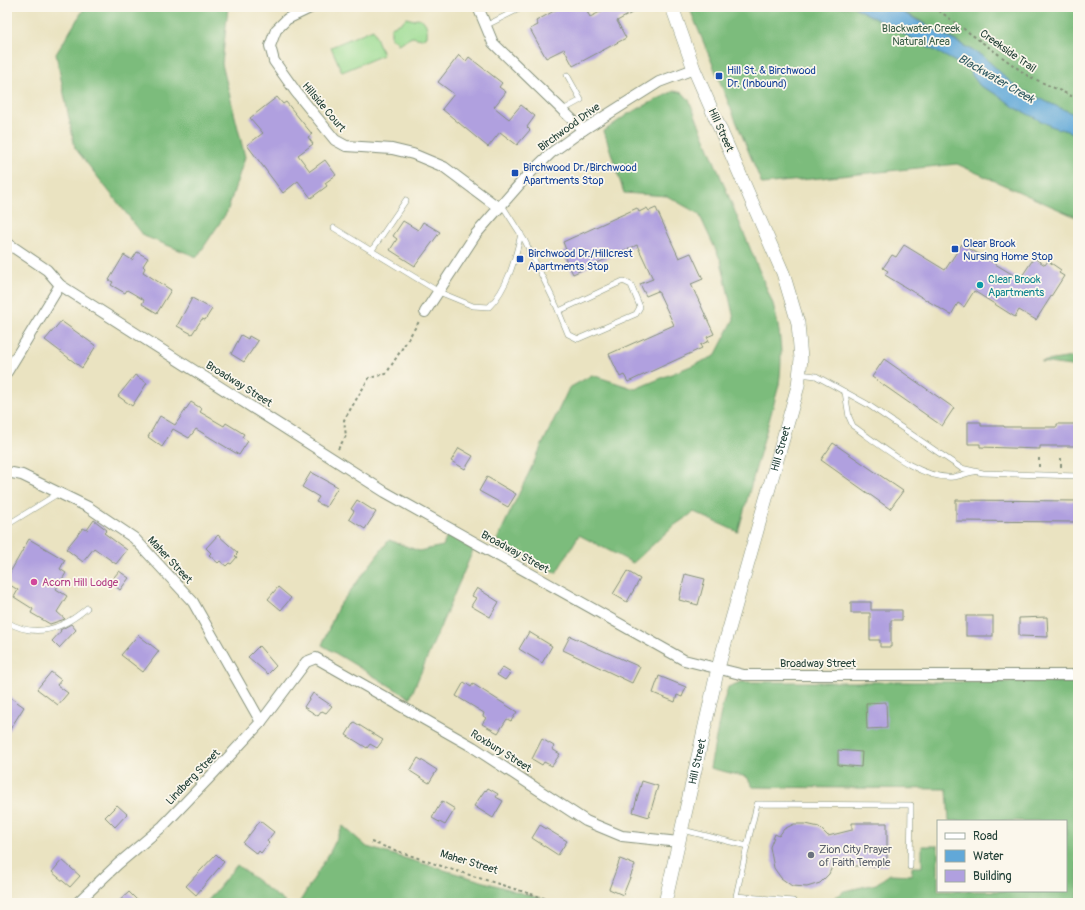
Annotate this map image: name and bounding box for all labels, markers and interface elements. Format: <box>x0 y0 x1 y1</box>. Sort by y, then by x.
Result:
park label: Blackwater Creek Natural Area <box>882 22 961 48</box>
street label: Creekside Trail <box>977 27 1039 75</box>
water label: Blackwater Creek <box>955 51 1038 107</box>
place label: Hill St. & Birchwood Dr. (Inbound) <box>727 64 816 90</box>
marker: Hill St. & Birchwood Dr. (Inbound) <box>714 71 724 81</box>
street label: Hillside Court <box>299 79 349 135</box>
street label: Birchwood Drive <box>535 100 603 154</box>
street label: Hill Street <box>706 106 737 154</box>
place label: Birchwood Dr./Birchwood Apartments Stop <box>523 161 637 187</box>
marker: Birchwood Dr./Birchwood Apartments Stop <box>510 168 520 178</box>
place label: Clear Brook Nursing Home Stop <box>963 237 1053 263</box>
marker: Clear Brook Nursing Home Stop <box>950 244 960 254</box>
place label: Birchwood Dr./Hillcrest Apartments Stop <box>528 247 633 273</box>
marker: Birchwood Dr./Hillcrest Apartments Stop <box>515 254 525 264</box>
place label: Clear Brook Apartments <box>988 273 1044 299</box>
marker: Clear Brook Apartments <box>975 280 985 290</box>
street label: Broadway Street <box>203 358 275 410</box>
street label: Hill Street <box>768 424 793 473</box>
street label: Broadway Street <box>479 528 552 576</box>
street label: Maher Street <box>145 534 196 587</box>
place label: Acorn Hill Lodge <box>42 576 119 589</box>
marker: Acorn Hill Lodge <box>29 577 39 587</box>
street label: Broadway Street <box>780 657 856 670</box>
street label: Roxbury Street <box>468 727 534 775</box>
street label: Hill Street <box>685 737 708 786</box>
street label: Lindberg Street <box>163 746 223 807</box>
legend <box>937 820 1067 892</box>
text: Road <box>973 829 998 844</box>
place label: Zion City Prayer of Faith Temple <box>819 843 892 869</box>
street label: Maher Street <box>439 847 500 877</box>
text: Water <box>973 849 1004 864</box>
marker: Zion City Prayer of Faith Temple <box>806 850 816 860</box>
text: Building <box>973 869 1012 884</box>

